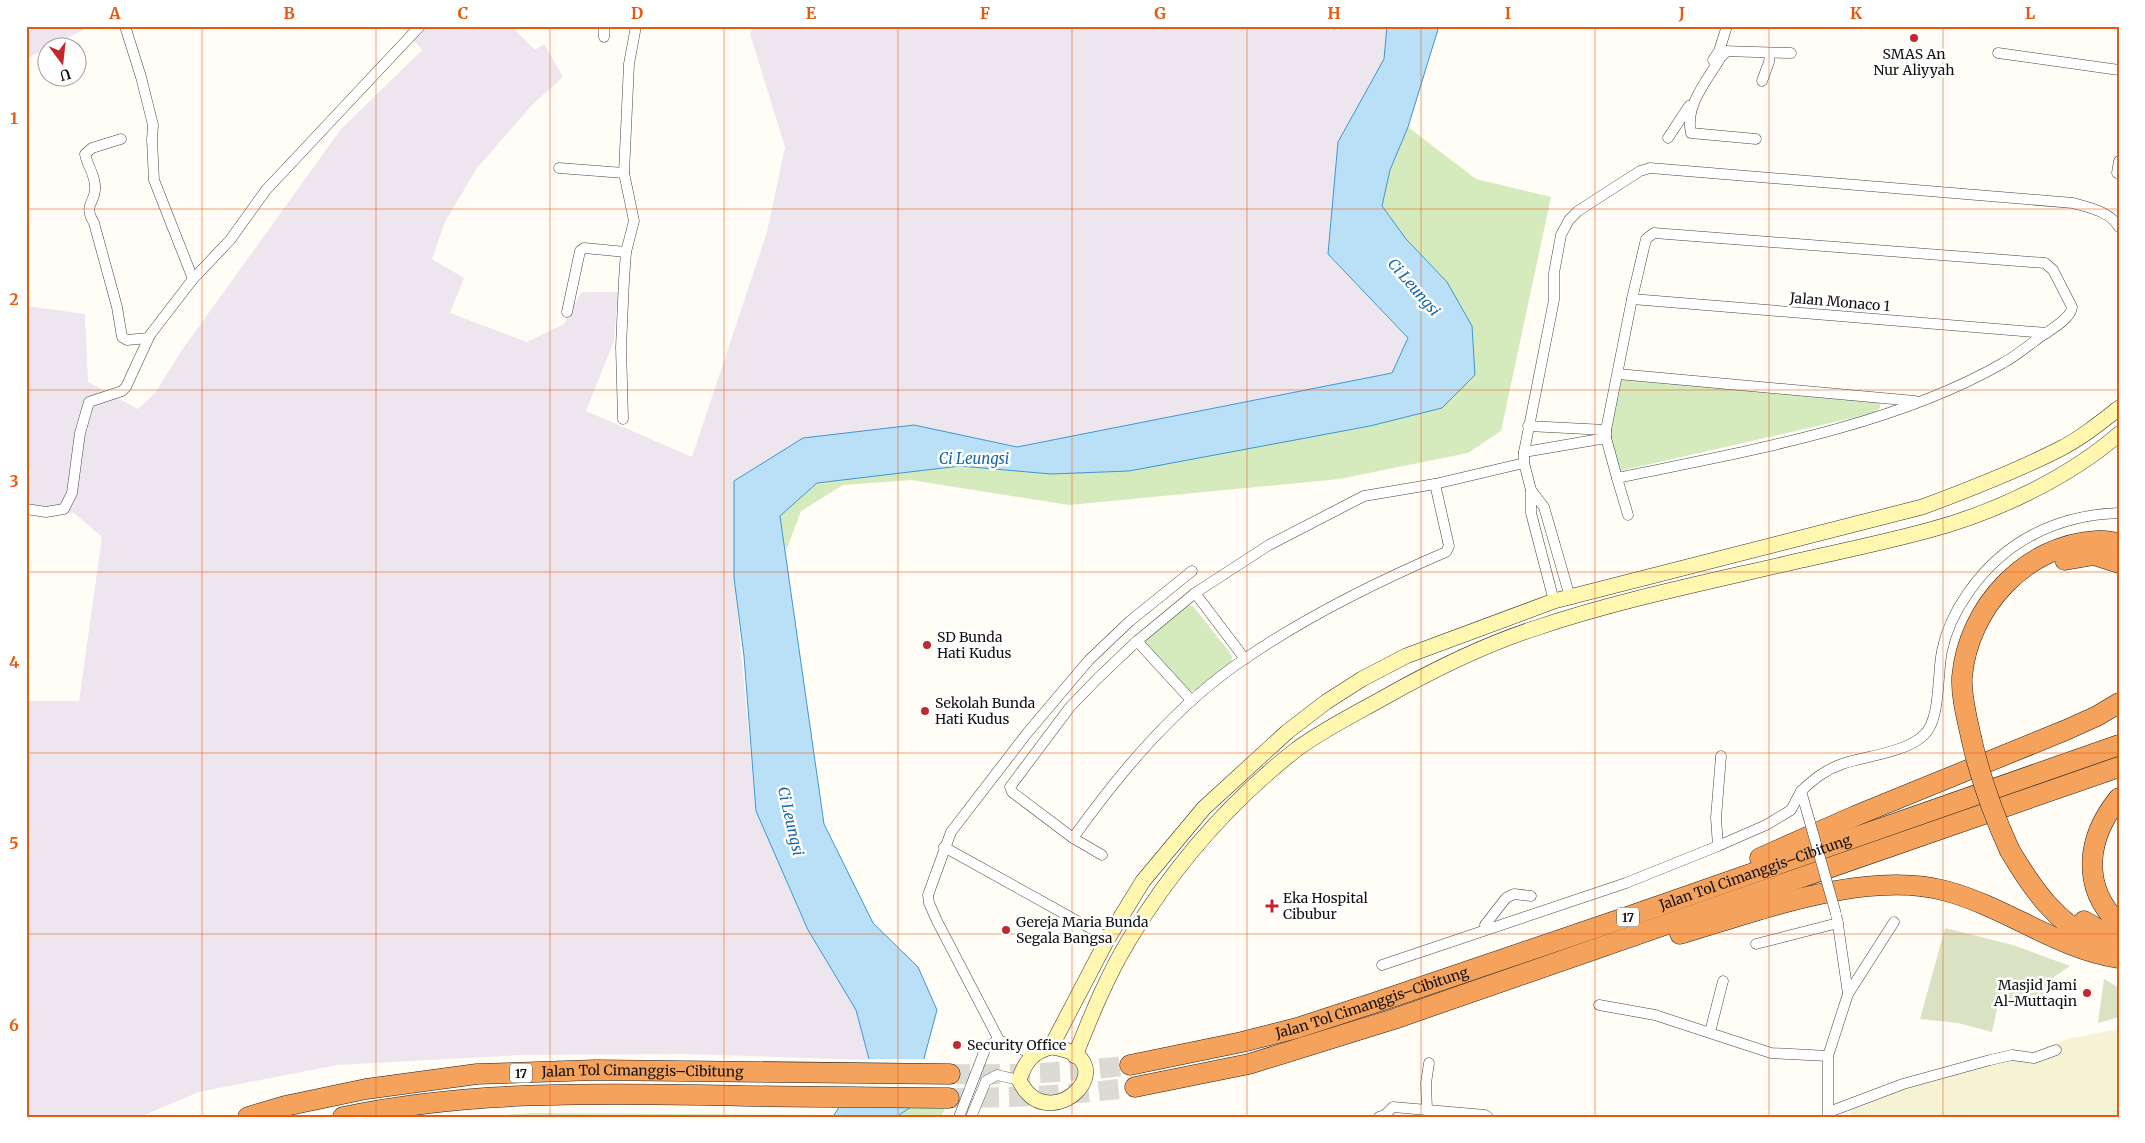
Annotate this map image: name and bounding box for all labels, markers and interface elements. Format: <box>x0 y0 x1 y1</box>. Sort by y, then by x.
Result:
text: A <box>108 3 121 23</box>
text: B <box>283 3 295 23</box>
text: C <box>458 3 468 23</box>
text: D <box>631 3 643 23</box>
text: E <box>806 3 817 23</box>
text: F <box>980 3 990 23</box>
text: G <box>1154 3 1166 23</box>
text: H <box>1327 3 1341 23</box>
text: I <box>1505 3 1511 23</box>
text: J <box>1678 3 1685 23</box>
text: K <box>1850 3 1862 23</box>
text: L <box>2025 3 2035 23</box>
marker: SMAS An Nur Aliyyah <box>1908 32 1920 44</box>
north arrow <box>38 38 88 88</box>
place label: SMAS An Nur Aliyyah <box>1874 45 1954 79</box>
text: U <box>57 65 73 85</box>
text: 1 <box>10 108 18 128</box>
water label: Ci Leungsi <box>1384 254 1444 320</box>
text: 2 <box>9 289 19 309</box>
street label: Jalan Monaco 1 <box>1788 289 1891 315</box>
water label: Ci Leungsi <box>939 449 1009 468</box>
text: 3 <box>9 471 19 491</box>
place label: SD Bunda Hati Kudus <box>937 628 1011 662</box>
marker: SD Bunda Hati Kudus <box>921 639 933 651</box>
text: 4 <box>9 652 19 672</box>
place label: Sekolah Bunda Hati Kudus <box>935 694 1036 728</box>
marker: Sekolah Bunda Hati Kudus <box>919 705 931 717</box>
water label: Ci Leungsi <box>774 785 808 857</box>
street label: Jalan Tol Cimanggis–Cibitung <box>1656 830 1854 914</box>
text: 5 <box>9 833 19 853</box>
place label: Eka Hospital Cibubur <box>1283 889 1369 923</box>
marker: Eka Hospital Cibubur <box>1265 899 1279 913</box>
road number: 17 <box>1617 908 1639 926</box>
place label: Gereja Maria Bunda Segala Bangsa <box>1016 913 1149 947</box>
marker: Gereja Maria Bunda Segala Bangsa <box>1000 924 1012 936</box>
street label: Jalan Tol Cimanggis–Cibitung <box>1272 963 1471 1042</box>
place label: Masjid Jami Al-Muttaqin <box>1993 976 2077 1010</box>
marker: Masjid Jami Al-Muttaqin <box>2081 987 2093 999</box>
text: 6 <box>9 1015 19 1035</box>
place label: Security Office <box>967 1036 1066 1054</box>
marker: Security Office <box>951 1039 963 1051</box>
street label: Jalan Tol Cimanggis–Cibitung <box>540 1061 744 1081</box>
road number: 17 <box>510 1064 532 1082</box>

